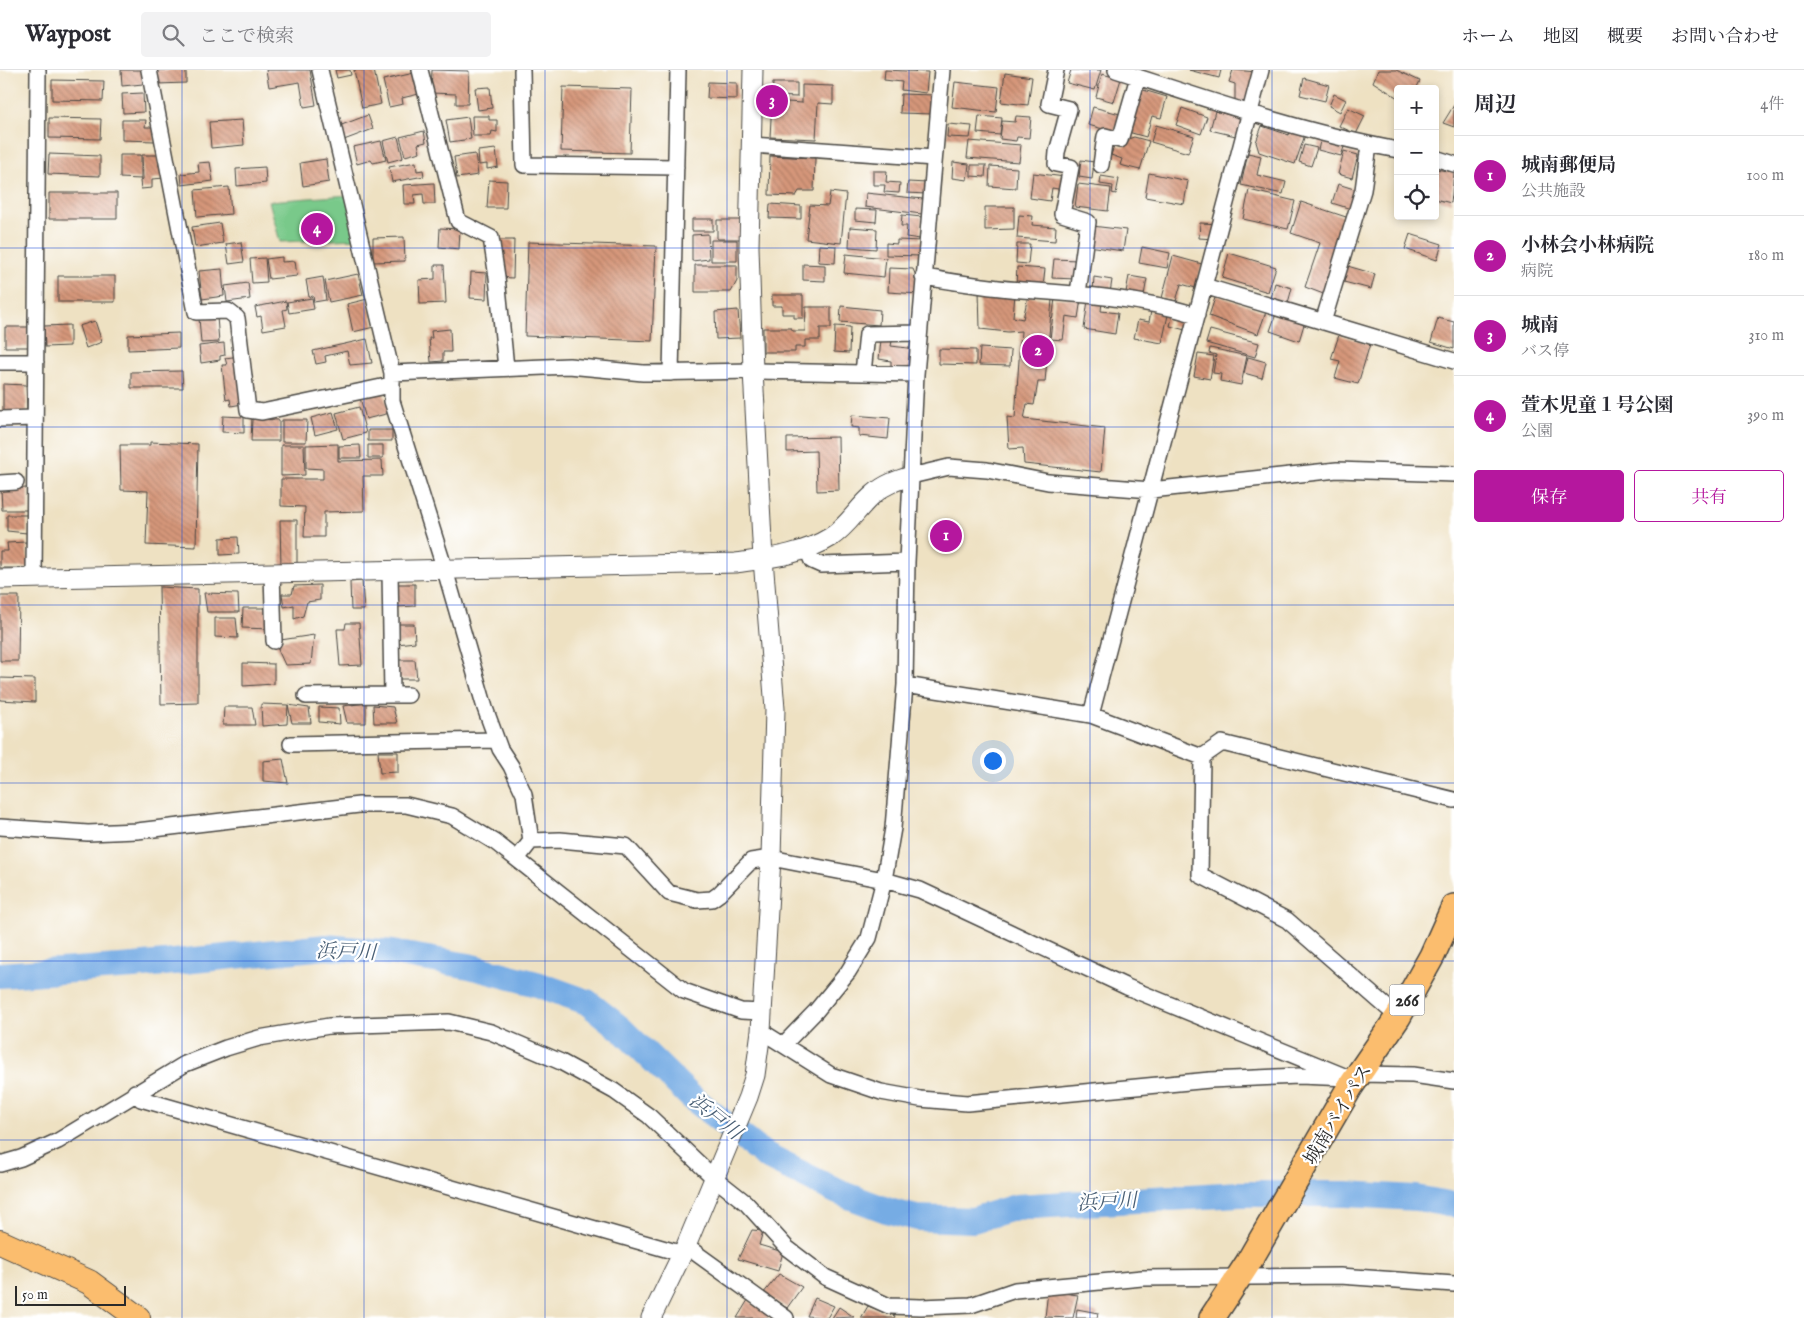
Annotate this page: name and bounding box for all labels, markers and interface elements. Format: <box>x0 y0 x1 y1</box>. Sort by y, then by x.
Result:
search box <box>141 12 491 57</box>
text: Waypost <box>25 19 111 50</box>
icon: search <box>159 21 187 49</box>
text: ここで検索 <box>199 25 294 49</box>
text: ホーム <box>1461 26 1515 49</box>
text: 地図 <box>1543 26 1579 49</box>
text: 概要 <box>1607 26 1643 49</box>
text: お問い合わせ <box>1671 26 1779 49</box>
pin: 3 <box>756 82 788 120</box>
map controls <box>1394 85 1439 220</box>
button: + <box>1394 85 1439 130</box>
text: 周辺 <box>1474 92 1516 119</box>
text: 4件 <box>1760 95 1784 115</box>
button: − <box>1394 130 1439 175</box>
text: 城南郵便局 <box>1521 154 1616 178</box>
text: 1 <box>1487 166 1493 186</box>
text: 100 m <box>1747 166 1784 186</box>
button: locate <box>1394 175 1439 220</box>
text: 公共施設 <box>1521 182 1585 202</box>
pin: 4 <box>301 210 333 248</box>
text: 小林会小林病院 <box>1521 234 1654 258</box>
text: 2 <box>1486 246 1494 266</box>
text: 180 m <box>1748 246 1784 266</box>
text: 病院 <box>1521 262 1553 282</box>
text: 城南 <box>1521 314 1559 338</box>
text: 3 <box>1487 326 1493 346</box>
text: 310 m <box>1748 326 1784 346</box>
pin: 2 <box>1022 332 1054 370</box>
text: バス停 <box>1521 342 1569 362</box>
text: 萱木児童１号公園 <box>1521 394 1673 418</box>
text: 4 <box>1486 406 1494 426</box>
text: 390 m <box>1747 406 1784 426</box>
text: 公園 <box>1521 422 1553 442</box>
button: 保存 <box>1474 470 1624 522</box>
button: 共有 <box>1634 470 1784 522</box>
pin: 1 <box>930 517 962 555</box>
your location <box>980 748 1006 774</box>
water label: 浜戸川 <box>316 939 378 966</box>
road number: 266 <box>1390 984 1424 1016</box>
street label: 城南バイパス <box>1299 1060 1378 1170</box>
water label: 浜戸川 <box>684 1089 748 1147</box>
water label: 浜戸川 <box>1076 1188 1140 1217</box>
scale bar <box>15 1283 126 1306</box>
text: 50 m <box>22 1286 48 1304</box>

